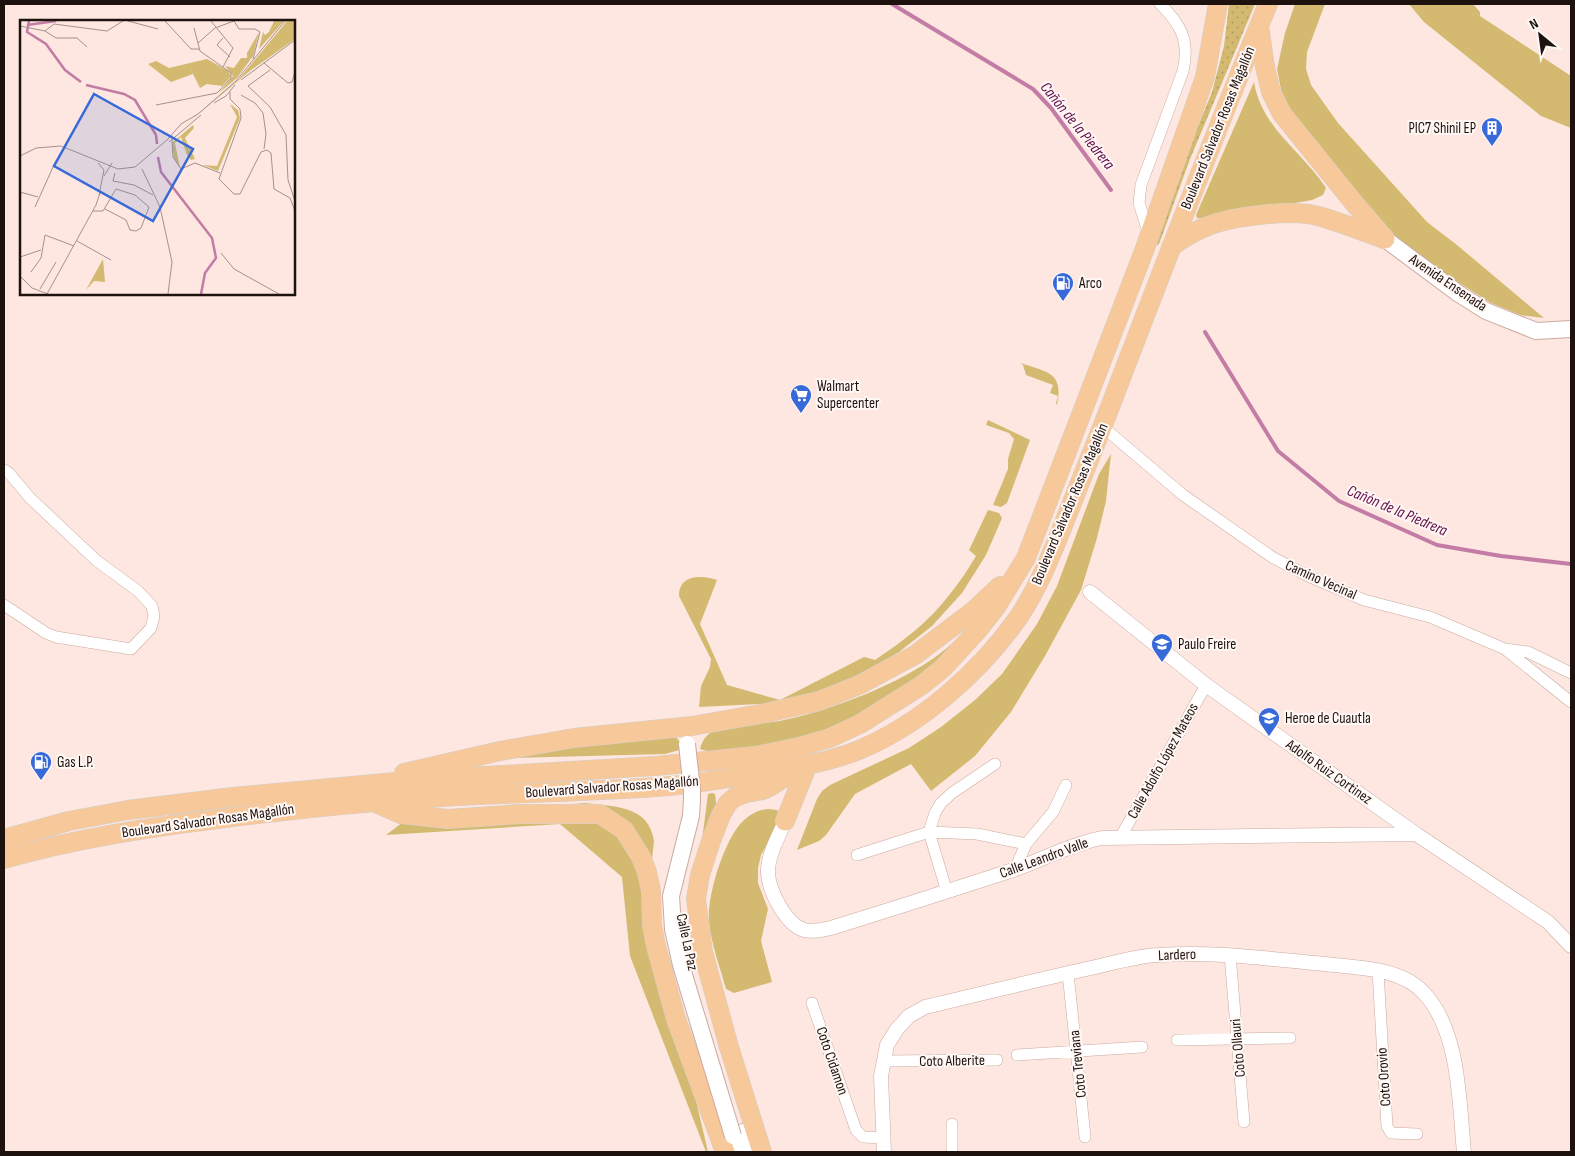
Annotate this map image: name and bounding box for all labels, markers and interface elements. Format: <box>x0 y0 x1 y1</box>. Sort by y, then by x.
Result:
north arrow <box>1515 10 1565 60</box>
text: N <box>1527 15 1541 33</box>
inset map <box>20 20 295 295</box>
street label: Boulevard Salvador Rosas Magallón <box>1177 44 1259 212</box>
water label: Cañón de la Piedrera <box>1036 78 1118 174</box>
building icon: PIC7 Shinil EP <box>1480 116 1504 147</box>
place label: PIC7 Shinil EP <box>1408 119 1476 138</box>
street label: Avenida Ensenada <box>1405 249 1491 316</box>
fuel station icon: Arco <box>1051 271 1075 302</box>
place label: Arco <box>1078 274 1102 293</box>
place label: Walmart Supercenter <box>817 377 880 413</box>
supermarket icon: Walmart Supercenter <box>789 383 813 414</box>
street label: Boulevard Salvador Rosas Magallón <box>1027 420 1113 588</box>
water label: Cañón de la Piedrera <box>1344 481 1451 541</box>
street label: Camino Vecinal <box>1282 556 1360 604</box>
school or university icon: Paulo Freire <box>1150 632 1174 663</box>
place label: Paulo Freire <box>1178 635 1236 654</box>
street label: Calle Adolfo López Mateos <box>1123 700 1203 822</box>
school or university icon: Heroe de Cuautla <box>1257 706 1281 737</box>
place label: Heroe de Cuautla <box>1285 709 1371 728</box>
street label: Adolfo Ruiz Cortinez <box>1281 735 1376 809</box>
fuel station icon: Gas L.P. <box>29 750 53 781</box>
place label: Gas L.P. <box>57 753 94 772</box>
street label: Boulevard Salvador Rosas Magallón <box>525 771 699 803</box>
street label: Boulevard Salvador Rosas Magallón <box>121 799 295 843</box>
street label: Calle Leandro Valle <box>997 833 1091 883</box>
street label: Calle La Paz <box>672 912 702 973</box>
street label: Lardero <box>1158 945 1196 965</box>
street label: Coto Ollauri <box>1226 1018 1250 1078</box>
street label: Coto Cidamon <box>811 1024 853 1098</box>
street label: Coto Treviana <box>1065 1029 1091 1099</box>
street label: Coto Orovio <box>1372 1047 1396 1107</box>
street label: Coto Alberite <box>919 1051 985 1071</box>

